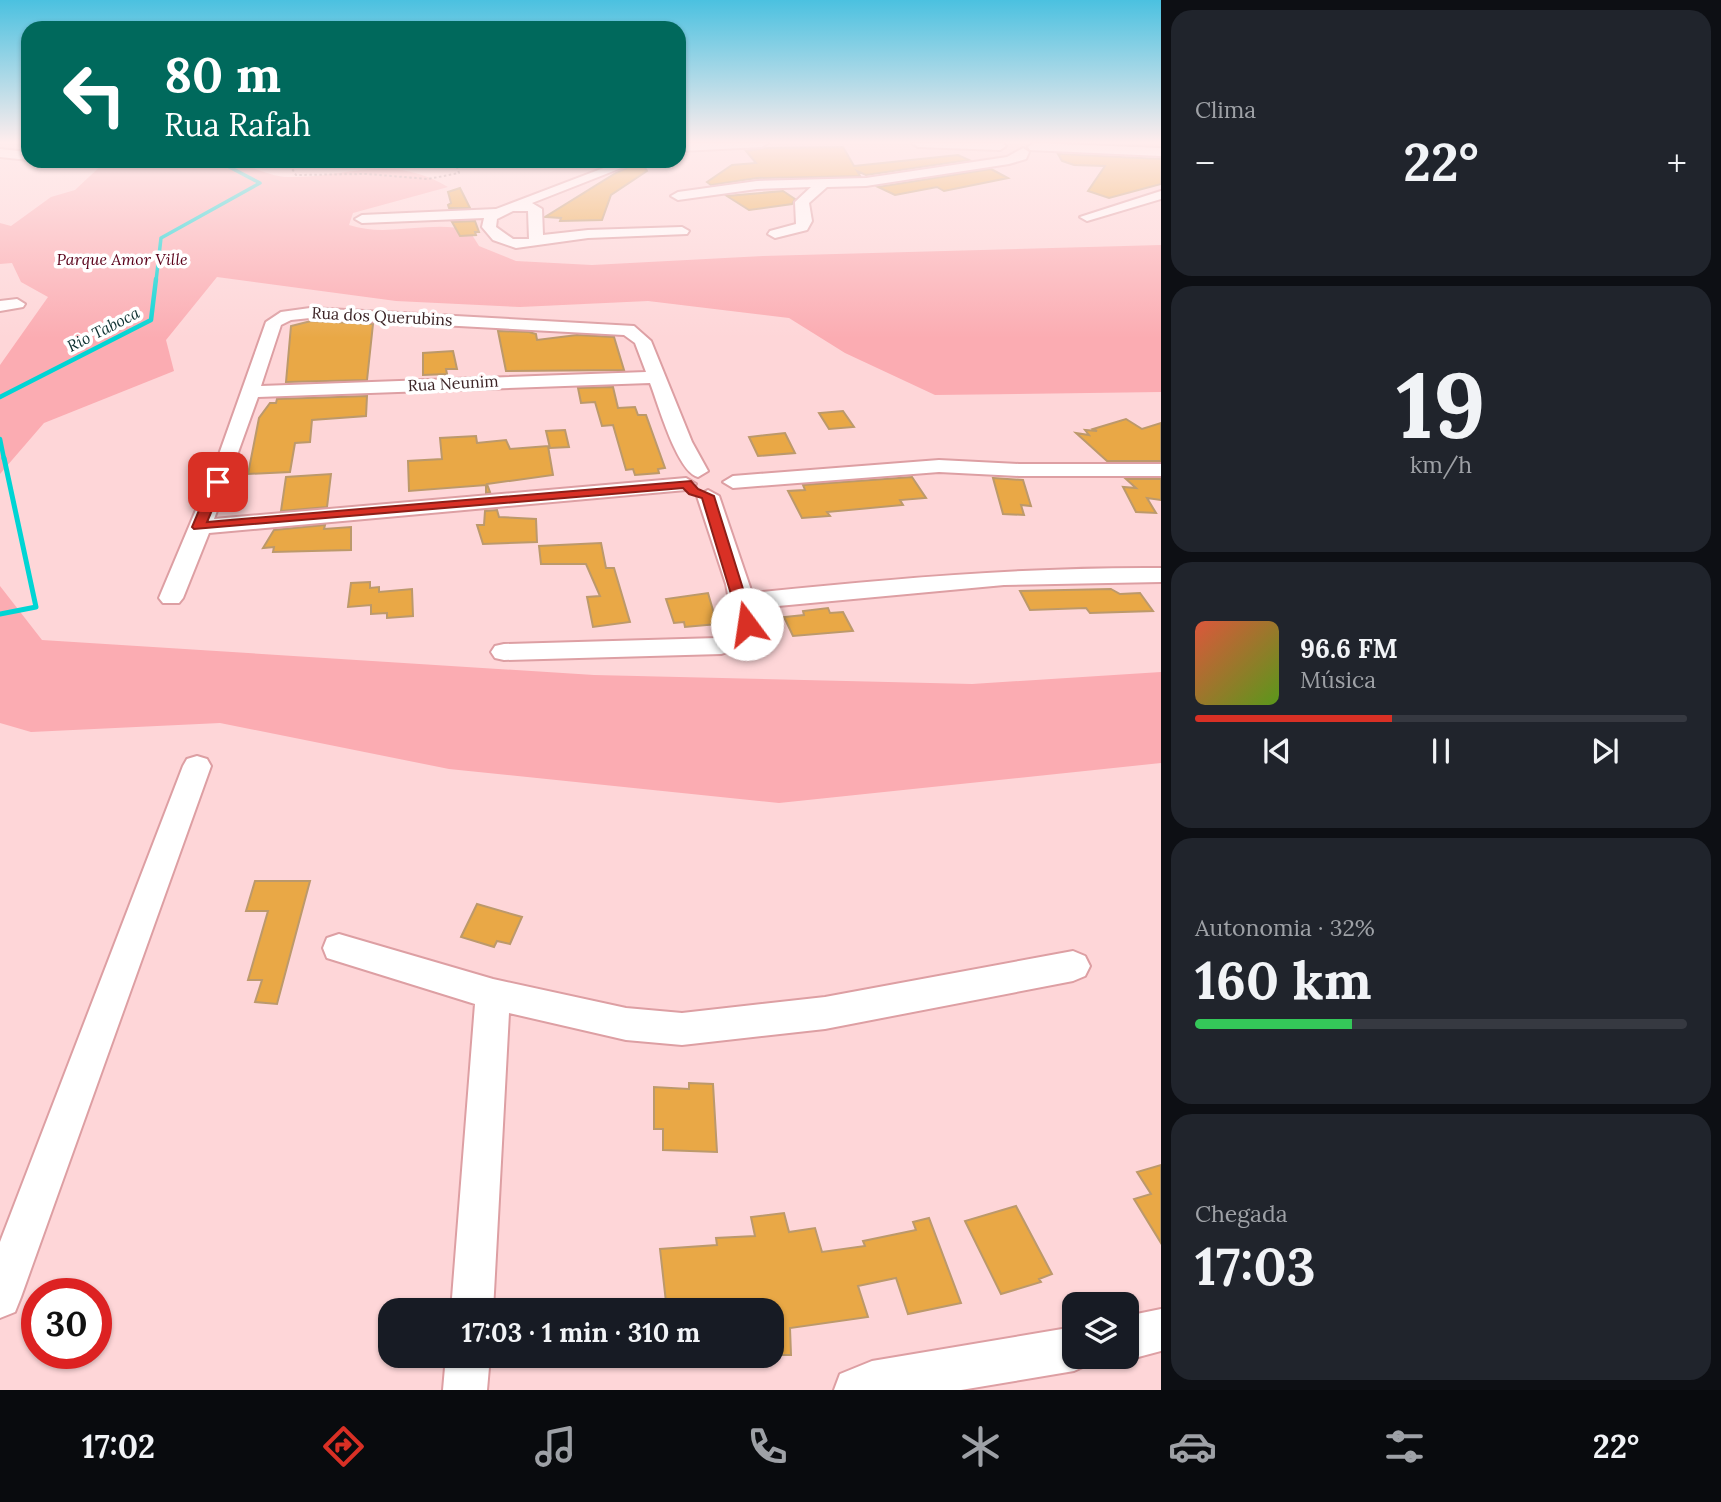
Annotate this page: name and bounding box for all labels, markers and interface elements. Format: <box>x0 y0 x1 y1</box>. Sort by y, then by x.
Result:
text: 80 m <box>164 43 281 105</box>
icon: left <box>49 49 140 140</box>
text: Clima <box>1195 95 1256 124</box>
text: Rua Rafah <box>164 104 311 145</box>
text: 22° <box>1403 129 1479 195</box>
text: − <box>1195 139 1215 187</box>
text: + <box>1667 139 1687 187</box>
park label: Parque Amor Ville <box>56 249 188 269</box>
water label: Rio Taboca <box>63 302 143 356</box>
street label: Rua dos Querubins <box>311 302 453 330</box>
text: 19 <box>1396 346 1486 463</box>
street label: Rua Neunim <box>407 371 499 395</box>
text: km/h <box>1410 450 1472 479</box>
pin <box>188 452 248 512</box>
icon: arrive <box>199 463 237 501</box>
position arrow <box>710 587 784 661</box>
text: 96.6 FM <box>1300 632 1398 665</box>
text: Música <box>1300 665 1376 694</box>
icon: previous <box>1258 732 1296 770</box>
icon: pause <box>1422 732 1460 770</box>
icon: next <box>1586 732 1624 770</box>
text: Autonomia · 32% <box>1195 913 1375 942</box>
text: 160 km <box>1195 947 1372 1013</box>
text: Chegada <box>1195 1199 1288 1228</box>
text: 17:03 <box>1195 1233 1316 1299</box>
speed limit sign: 30 <box>21 1278 112 1369</box>
map controls <box>1062 1292 1139 1369</box>
button: layers <box>1062 1292 1139 1369</box>
text: 17:03 · 1 min · 310 m <box>462 1316 700 1349</box>
icon: directions <box>319 1422 368 1471</box>
icon: music <box>531 1422 580 1471</box>
icon: phone <box>743 1422 792 1471</box>
icon: climate <box>956 1422 1005 1471</box>
icon: car <box>1168 1422 1217 1471</box>
icon: filters <box>1380 1422 1429 1471</box>
text: 17:02 <box>82 1426 155 1467</box>
text: 22° <box>1593 1426 1639 1467</box>

